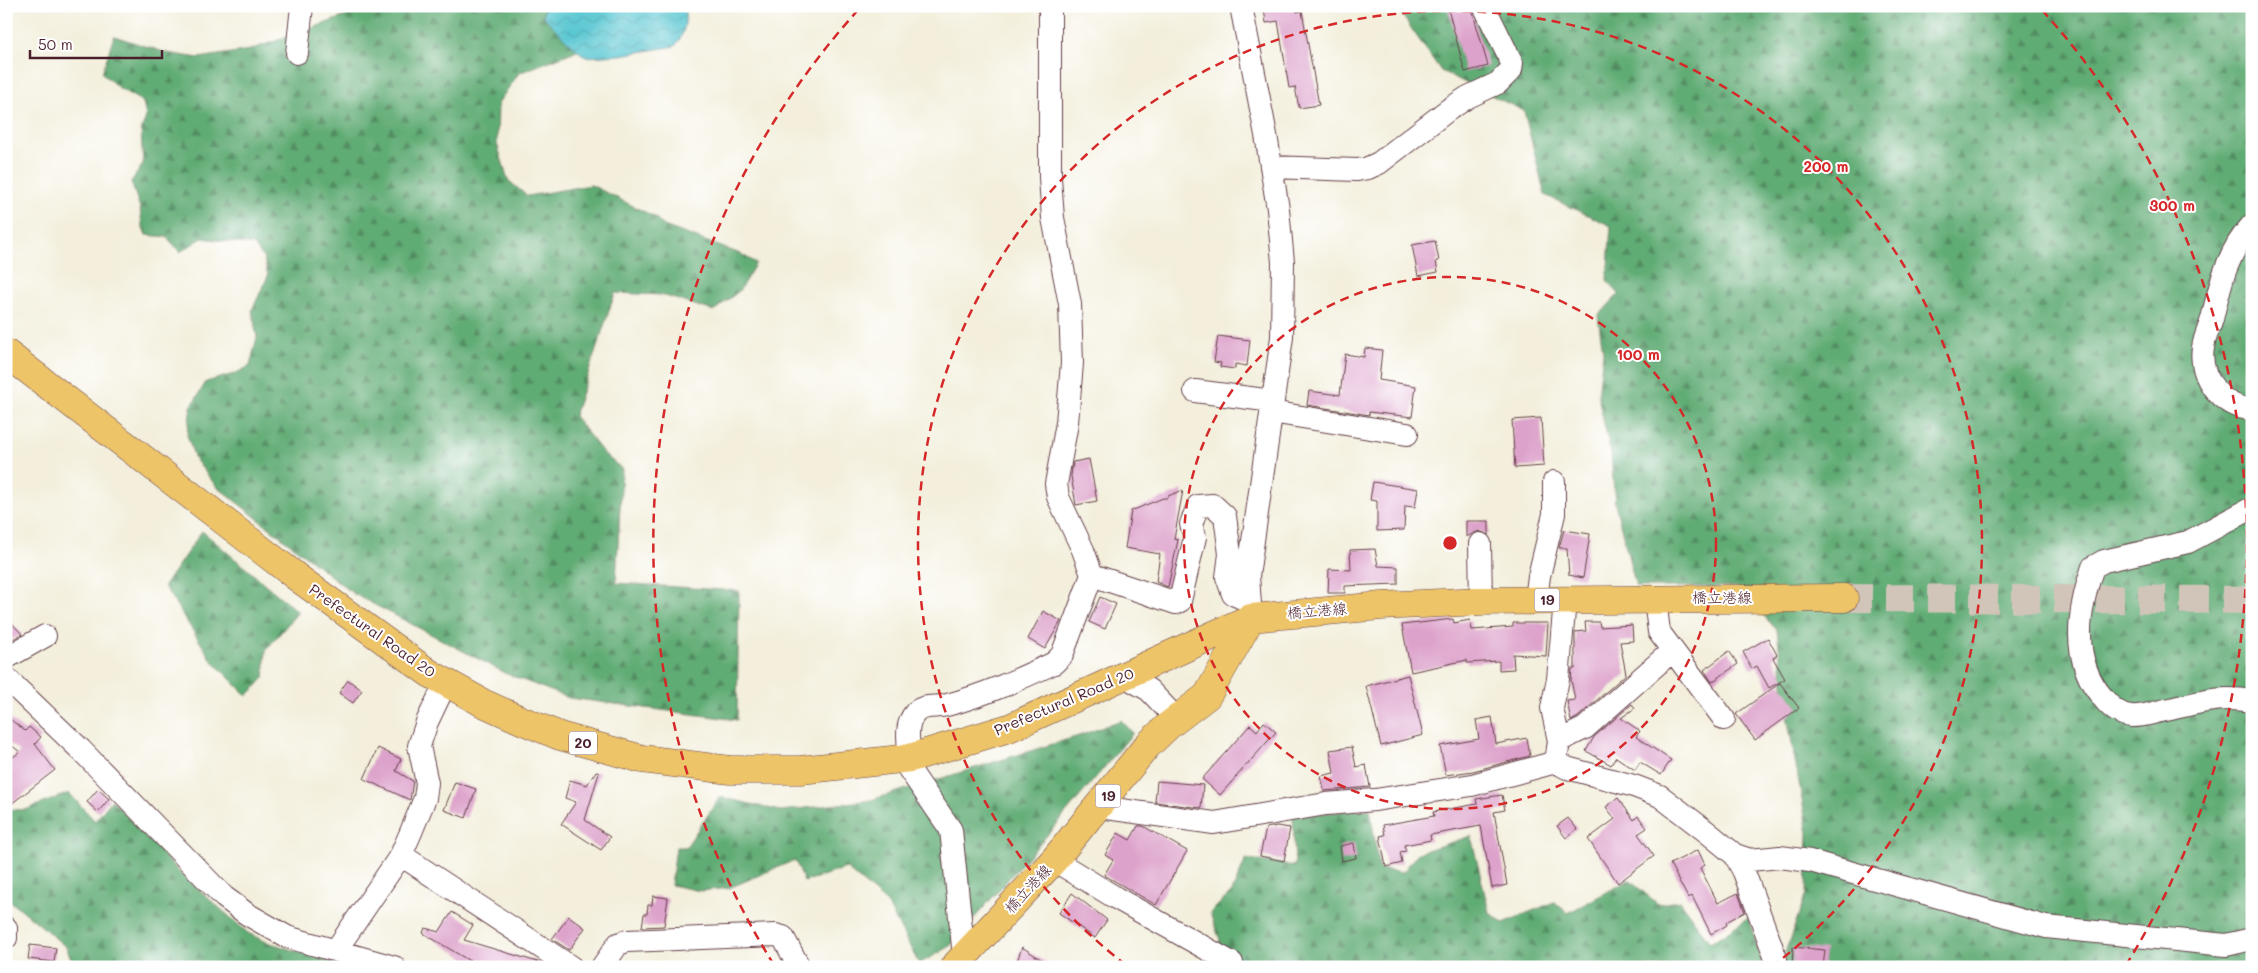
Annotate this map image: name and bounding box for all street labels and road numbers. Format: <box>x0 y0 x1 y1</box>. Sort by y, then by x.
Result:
street label: Prefectural Road 20 <box>305 579 440 681</box>
street label: 橋立港線 <box>1692 587 1752 607</box>
road number: 19 <box>1534 588 1560 612</box>
street label: 橋立港線 <box>1286 597 1348 623</box>
street label: Prefectural Road 20 <box>991 663 1137 740</box>
road number: 20 <box>569 731 597 754</box>
road number: 19 <box>1096 784 1120 808</box>
street label: 橋立港線 <box>999 860 1055 917</box>

